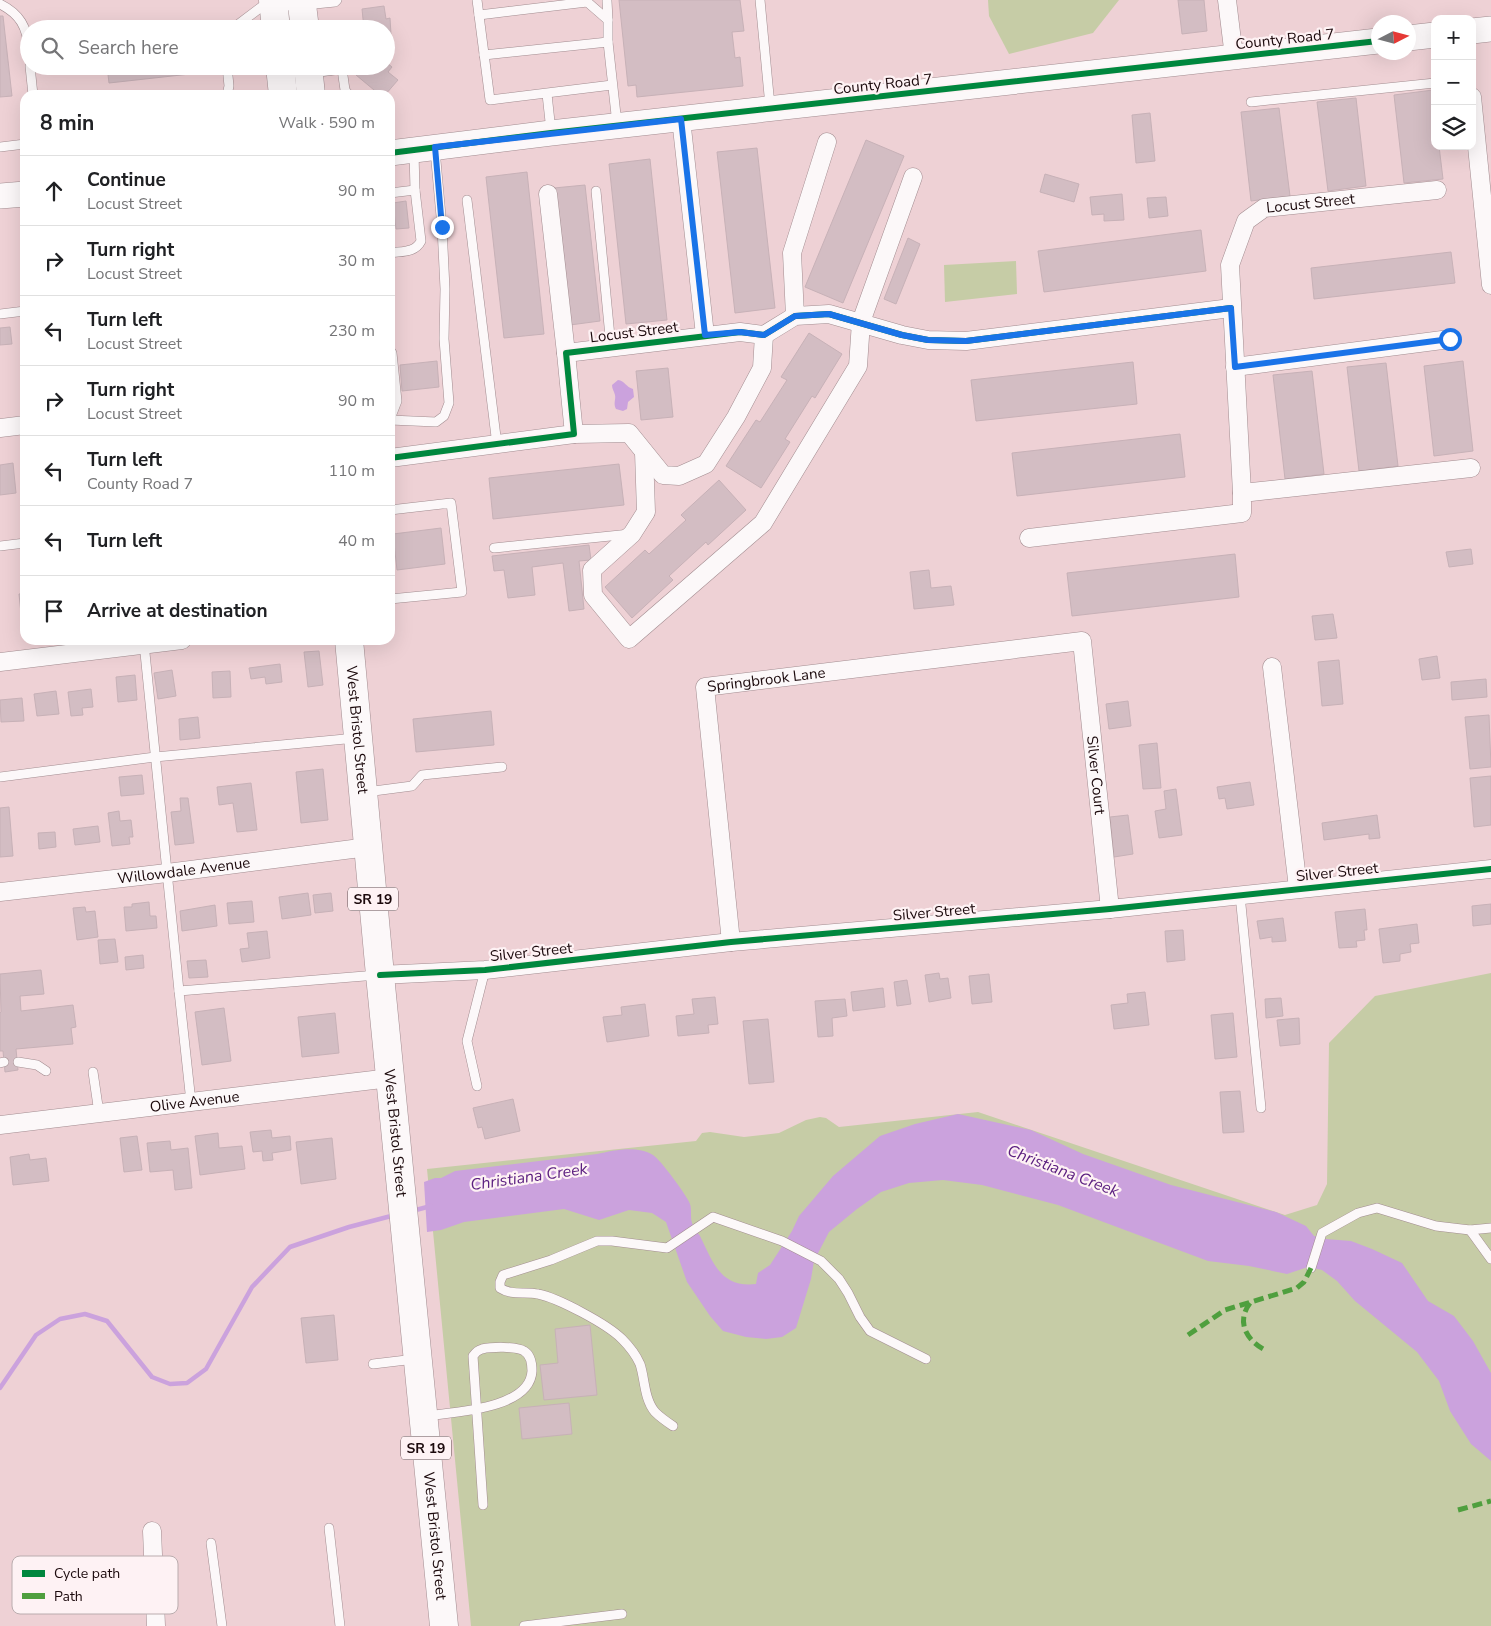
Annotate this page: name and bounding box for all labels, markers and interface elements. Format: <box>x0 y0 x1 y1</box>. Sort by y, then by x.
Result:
north arrow <box>1371 15 1416 60</box>
map controls <box>1431 15 1476 150</box>
button: + <box>1431 15 1476 60</box>
search box <box>20 20 395 75</box>
street label: County Road 7 <box>1234 24 1336 54</box>
icon: search <box>38 34 66 62</box>
text: Search here <box>78 35 179 61</box>
button: − <box>1431 60 1476 105</box>
street label: County Road 7 <box>832 69 934 99</box>
button: layers <box>1431 105 1476 150</box>
text: 8 min <box>40 109 94 137</box>
text: Walk · 590 m <box>279 112 375 134</box>
text: Continue <box>87 167 166 193</box>
icon: ahead <box>40 177 68 205</box>
text: 90 m <box>338 180 375 202</box>
street label: Locust Street <box>1265 189 1356 218</box>
text: Locust Street <box>87 193 182 215</box>
route end <box>431 216 454 239</box>
text: Turn right <box>87 237 174 263</box>
icon: right <box>40 247 68 275</box>
text: 30 m <box>338 250 375 272</box>
text: Locust Street <box>87 263 182 285</box>
text: Turn left <box>87 307 162 333</box>
icon: left <box>40 317 68 345</box>
street label: Locust Street <box>589 317 680 347</box>
text: 230 m <box>328 320 375 342</box>
route start <box>1439 328 1462 351</box>
text: Locust Street <box>87 333 182 355</box>
text: Turn right <box>87 377 174 403</box>
icon: right <box>40 387 68 415</box>
text: 90 m <box>338 390 375 412</box>
text: Locust Street <box>87 403 182 425</box>
text: Turn left <box>87 447 162 473</box>
icon: left <box>40 457 68 485</box>
text: 110 m <box>328 460 375 482</box>
text: County Road 7 <box>87 473 193 495</box>
icon: left <box>40 527 68 555</box>
text: Turn left <box>87 528 162 554</box>
text: 40 m <box>338 530 375 552</box>
icon: arrive <box>40 597 68 625</box>
text: Arrive at destination <box>87 598 268 624</box>
street label: Springbrook Lane <box>706 662 826 697</box>
street label: West Bristol Street <box>341 665 373 795</box>
street label: Silver Court <box>1082 735 1110 816</box>
street label: Willowdale Avenue <box>116 852 251 889</box>
street label: Silver Street <box>1295 858 1380 886</box>
road number: SR 19 <box>348 888 398 911</box>
street label: Silver Street <box>892 898 977 926</box>
street label: Silver Street <box>489 938 574 966</box>
street label: West Bristol Street <box>379 1068 412 1199</box>
street label: Olive Avenue <box>149 1086 240 1117</box>
water label: Christiana Creek <box>1004 1140 1123 1203</box>
water label: Christiana Creek <box>469 1158 590 1196</box>
road number: SR 19 <box>401 1436 451 1460</box>
street label: West Bristol Street <box>419 1471 451 1602</box>
legend <box>12 1556 178 1614</box>
text: Cycle path <box>54 1564 120 1583</box>
text: Path <box>54 1587 83 1606</box>

